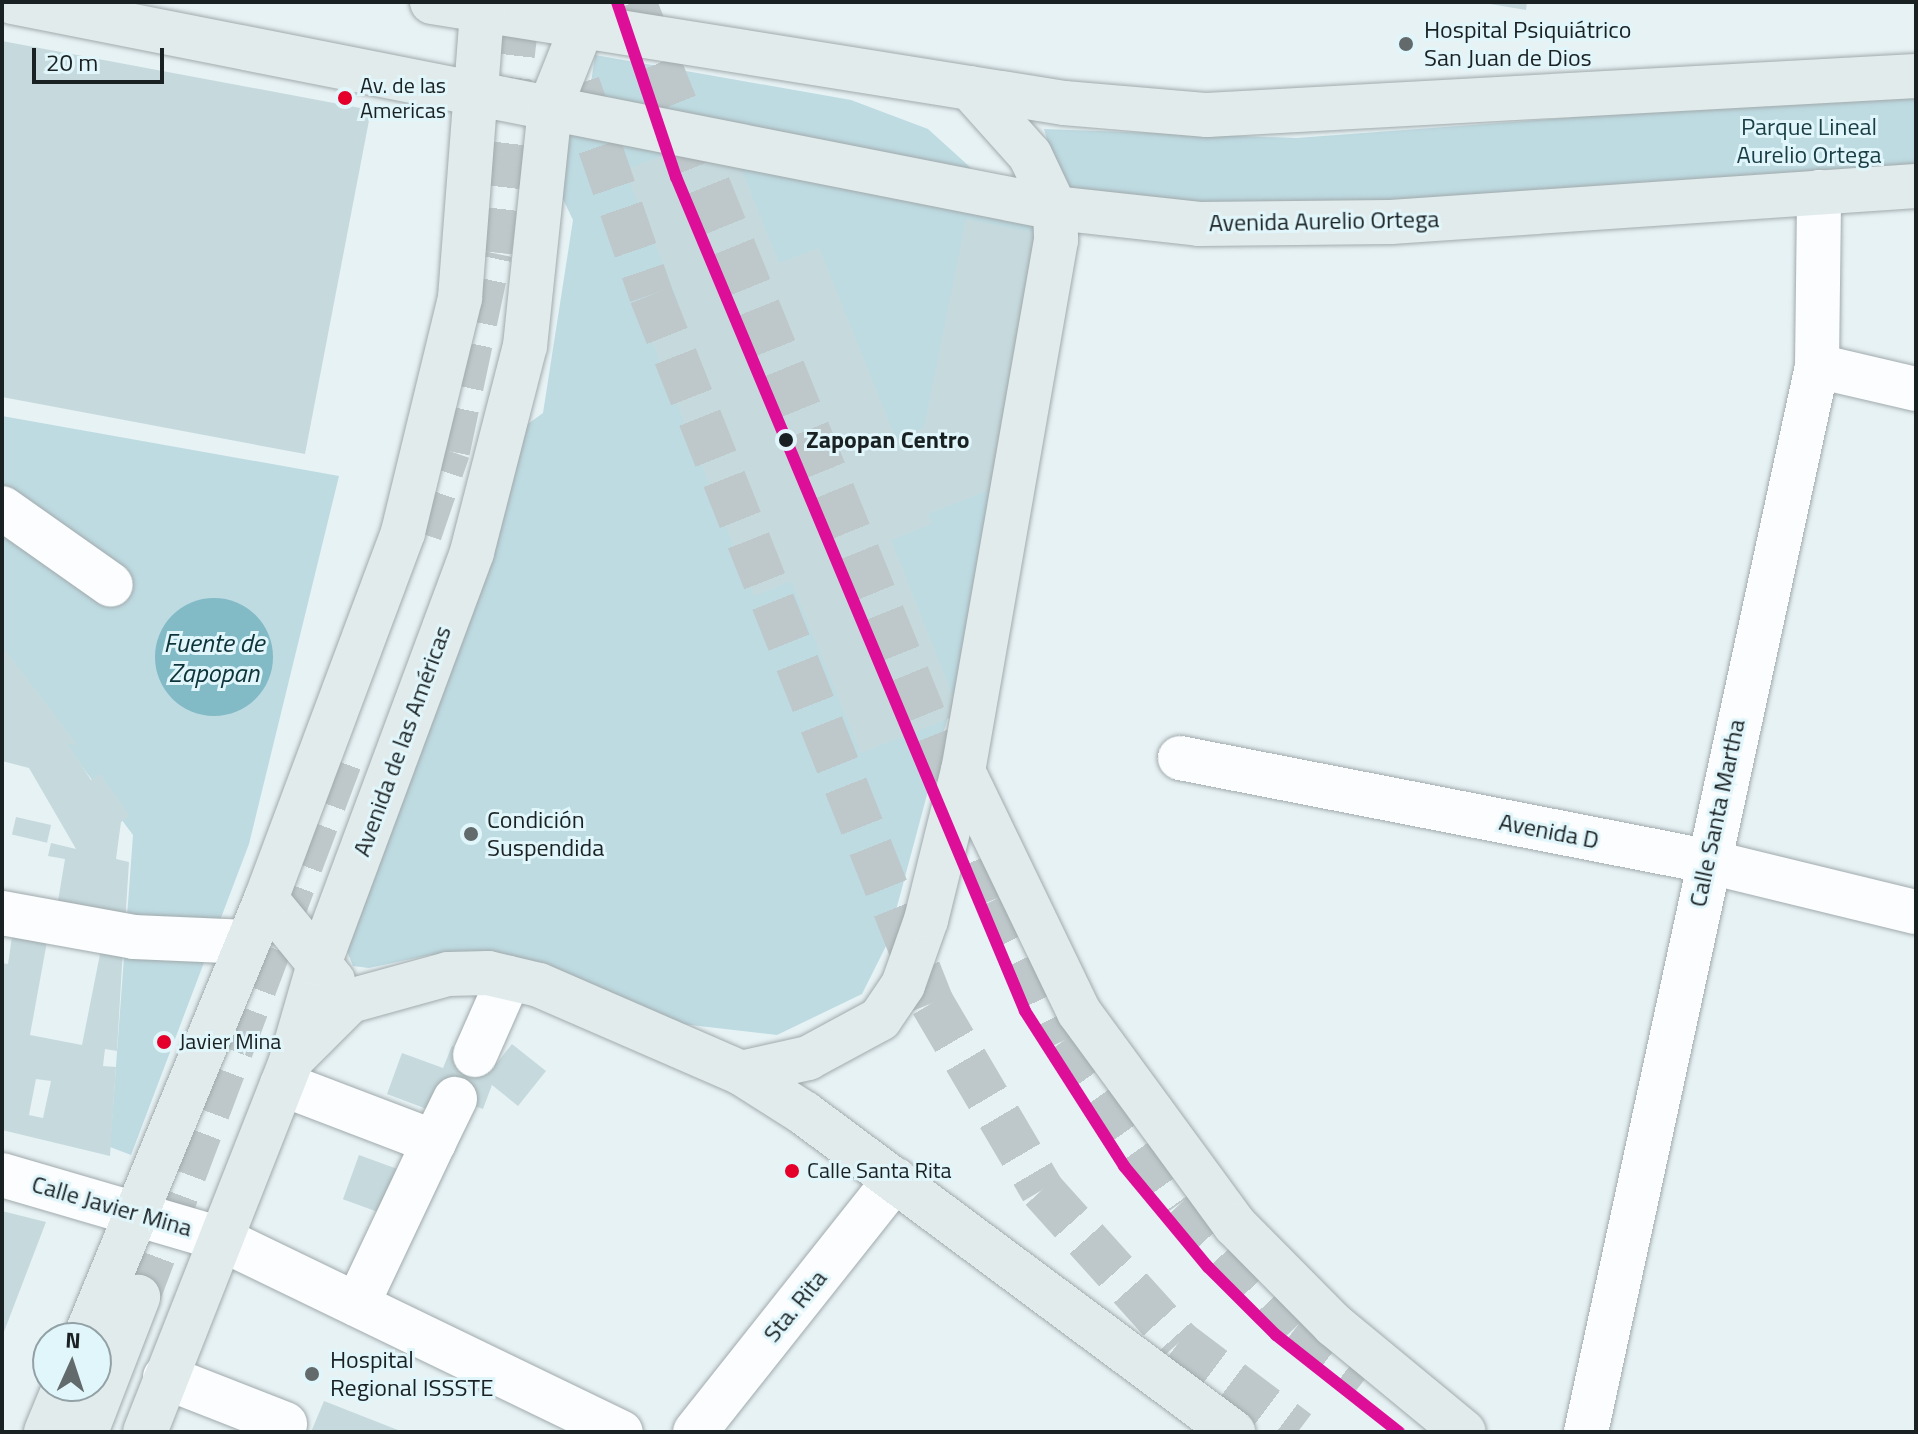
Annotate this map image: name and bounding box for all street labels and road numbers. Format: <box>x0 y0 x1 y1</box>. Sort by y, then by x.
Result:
street label: Avenida Aurelio Ortega <box>1209 205 1439 237</box>
street label: Avenida de las Américas <box>347 622 457 860</box>
street label: Calle Santa Martha <box>1683 717 1751 909</box>
street label: Avenida D <box>1497 807 1601 855</box>
street label: Calle Javier Mina <box>29 1169 195 1243</box>
street label: Sta. Rita <box>757 1264 833 1348</box>

